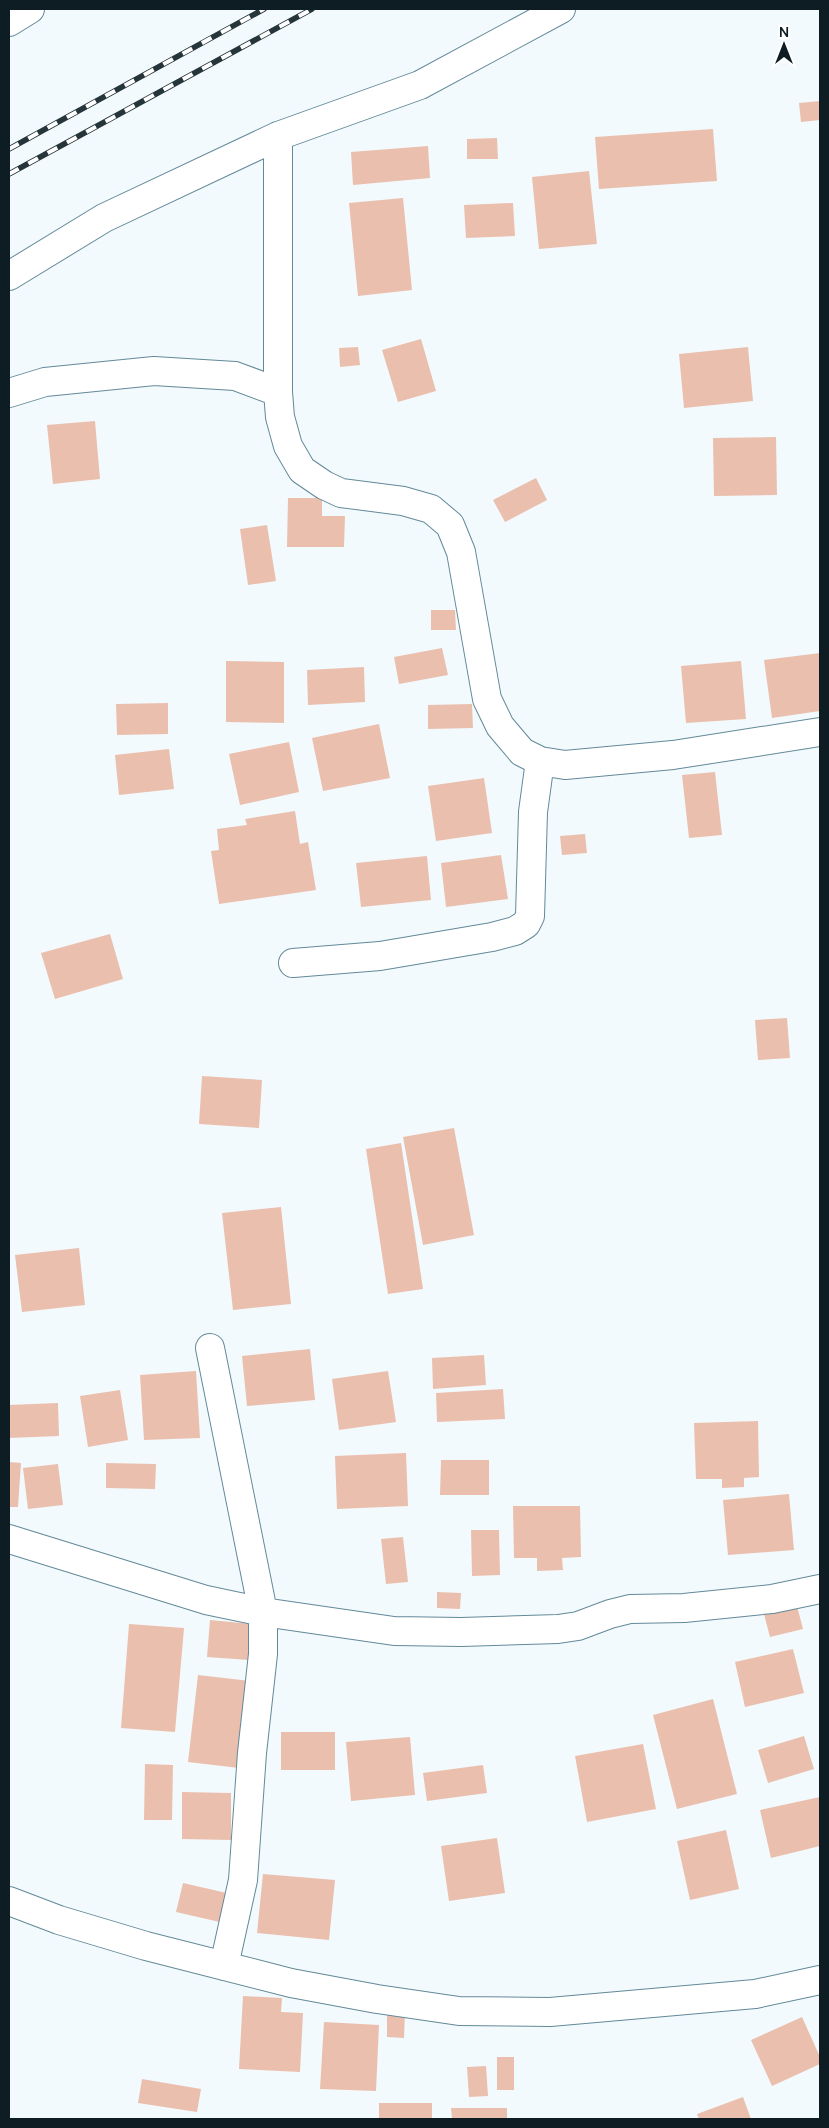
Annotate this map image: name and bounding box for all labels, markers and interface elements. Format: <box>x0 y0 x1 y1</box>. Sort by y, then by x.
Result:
north arrow <box>759 20 809 70</box>
text: N <box>779 22 789 41</box>

